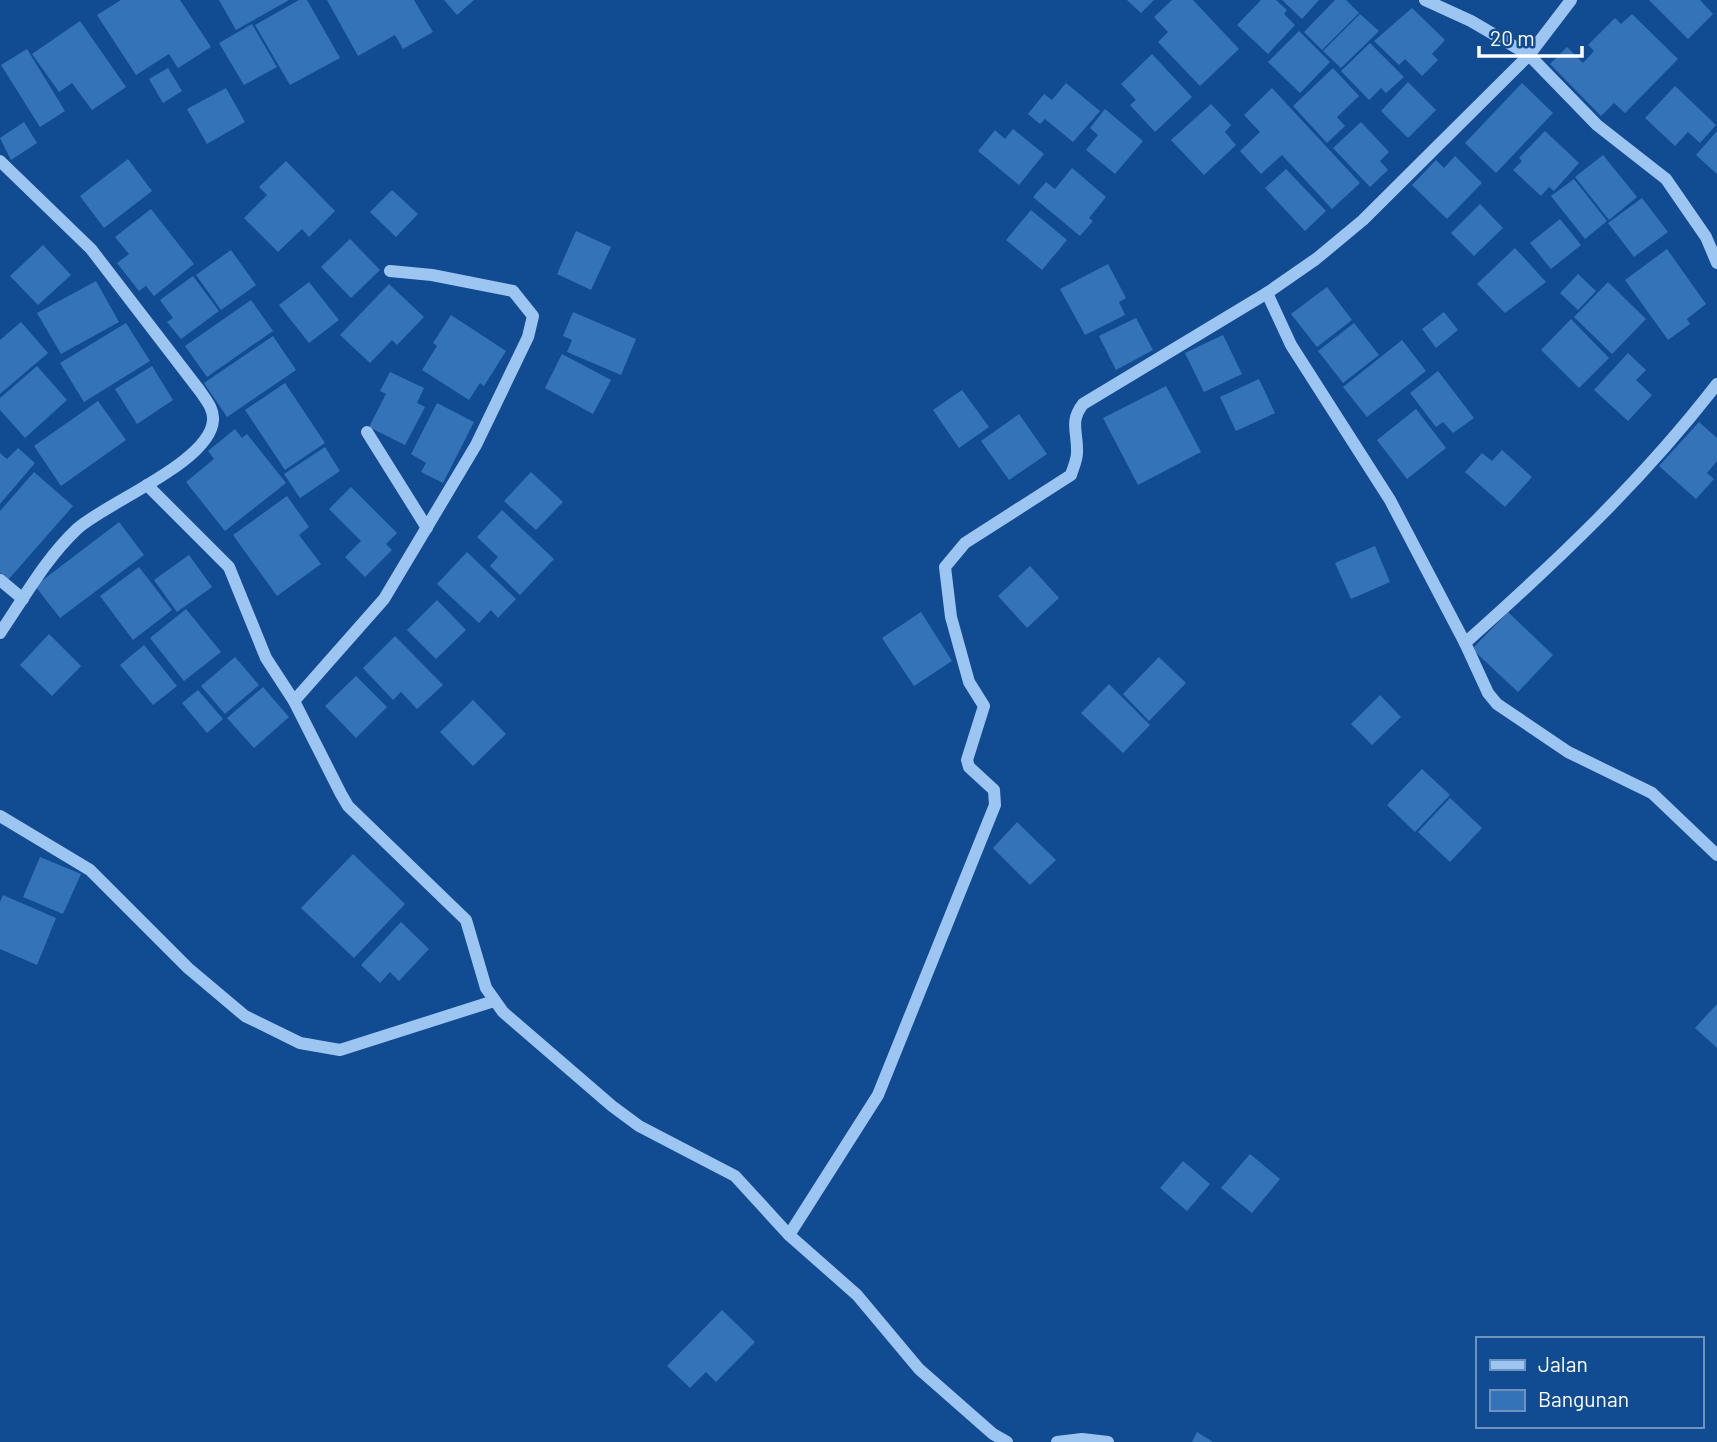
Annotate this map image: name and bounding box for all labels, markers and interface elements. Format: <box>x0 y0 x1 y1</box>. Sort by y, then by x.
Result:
scale bar <box>1479 14 1582 58</box>
text: 20 m <box>1490 25 1535 50</box>
legend <box>1476 1337 1703 1428</box>
text: Jalan <box>1538 1351 1588 1376</box>
text: Bangunan <box>1538 1386 1629 1411</box>

